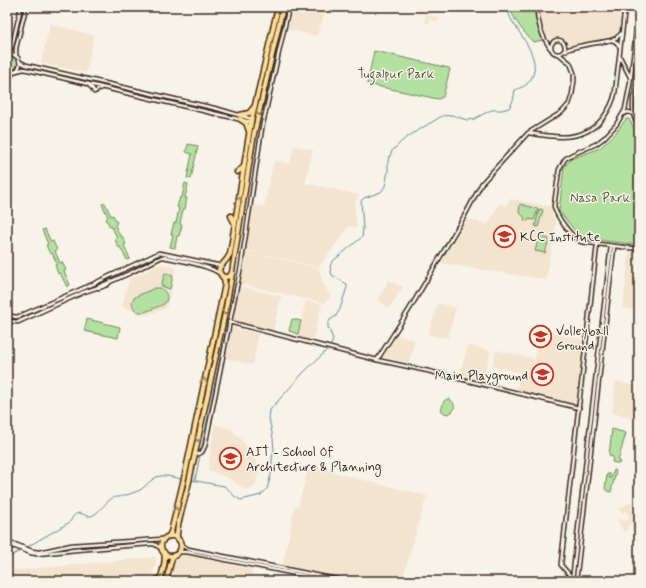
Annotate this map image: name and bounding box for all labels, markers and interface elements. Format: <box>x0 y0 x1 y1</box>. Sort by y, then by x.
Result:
park label: Tugalpur Park <box>358 66 435 85</box>
one-way arrow <box>255 110 263 116</box>
park label: Nasa Park <box>570 190 631 207</box>
one-way arrow <box>234 197 243 203</box>
school or university icon: KCC Institute <box>492 223 518 249</box>
place label: KCC Institute <box>520 229 600 246</box>
one-way arrow <box>221 309 229 315</box>
place label: Volleyball Ground <box>556 323 609 355</box>
school or university icon: Volleyball Ground <box>527 324 553 350</box>
school or university icon: Main Playground <box>530 362 556 388</box>
place label: Main Playground <box>435 368 528 386</box>
one-way arrow <box>200 378 208 384</box>
one-way arrow <box>194 436 202 443</box>
place label: AIT - School Of Architecture & Planning <box>246 444 382 477</box>
school or university icon: AIT - School Of Architecture & Planning <box>218 445 244 471</box>
one-way arrow <box>172 507 180 513</box>

